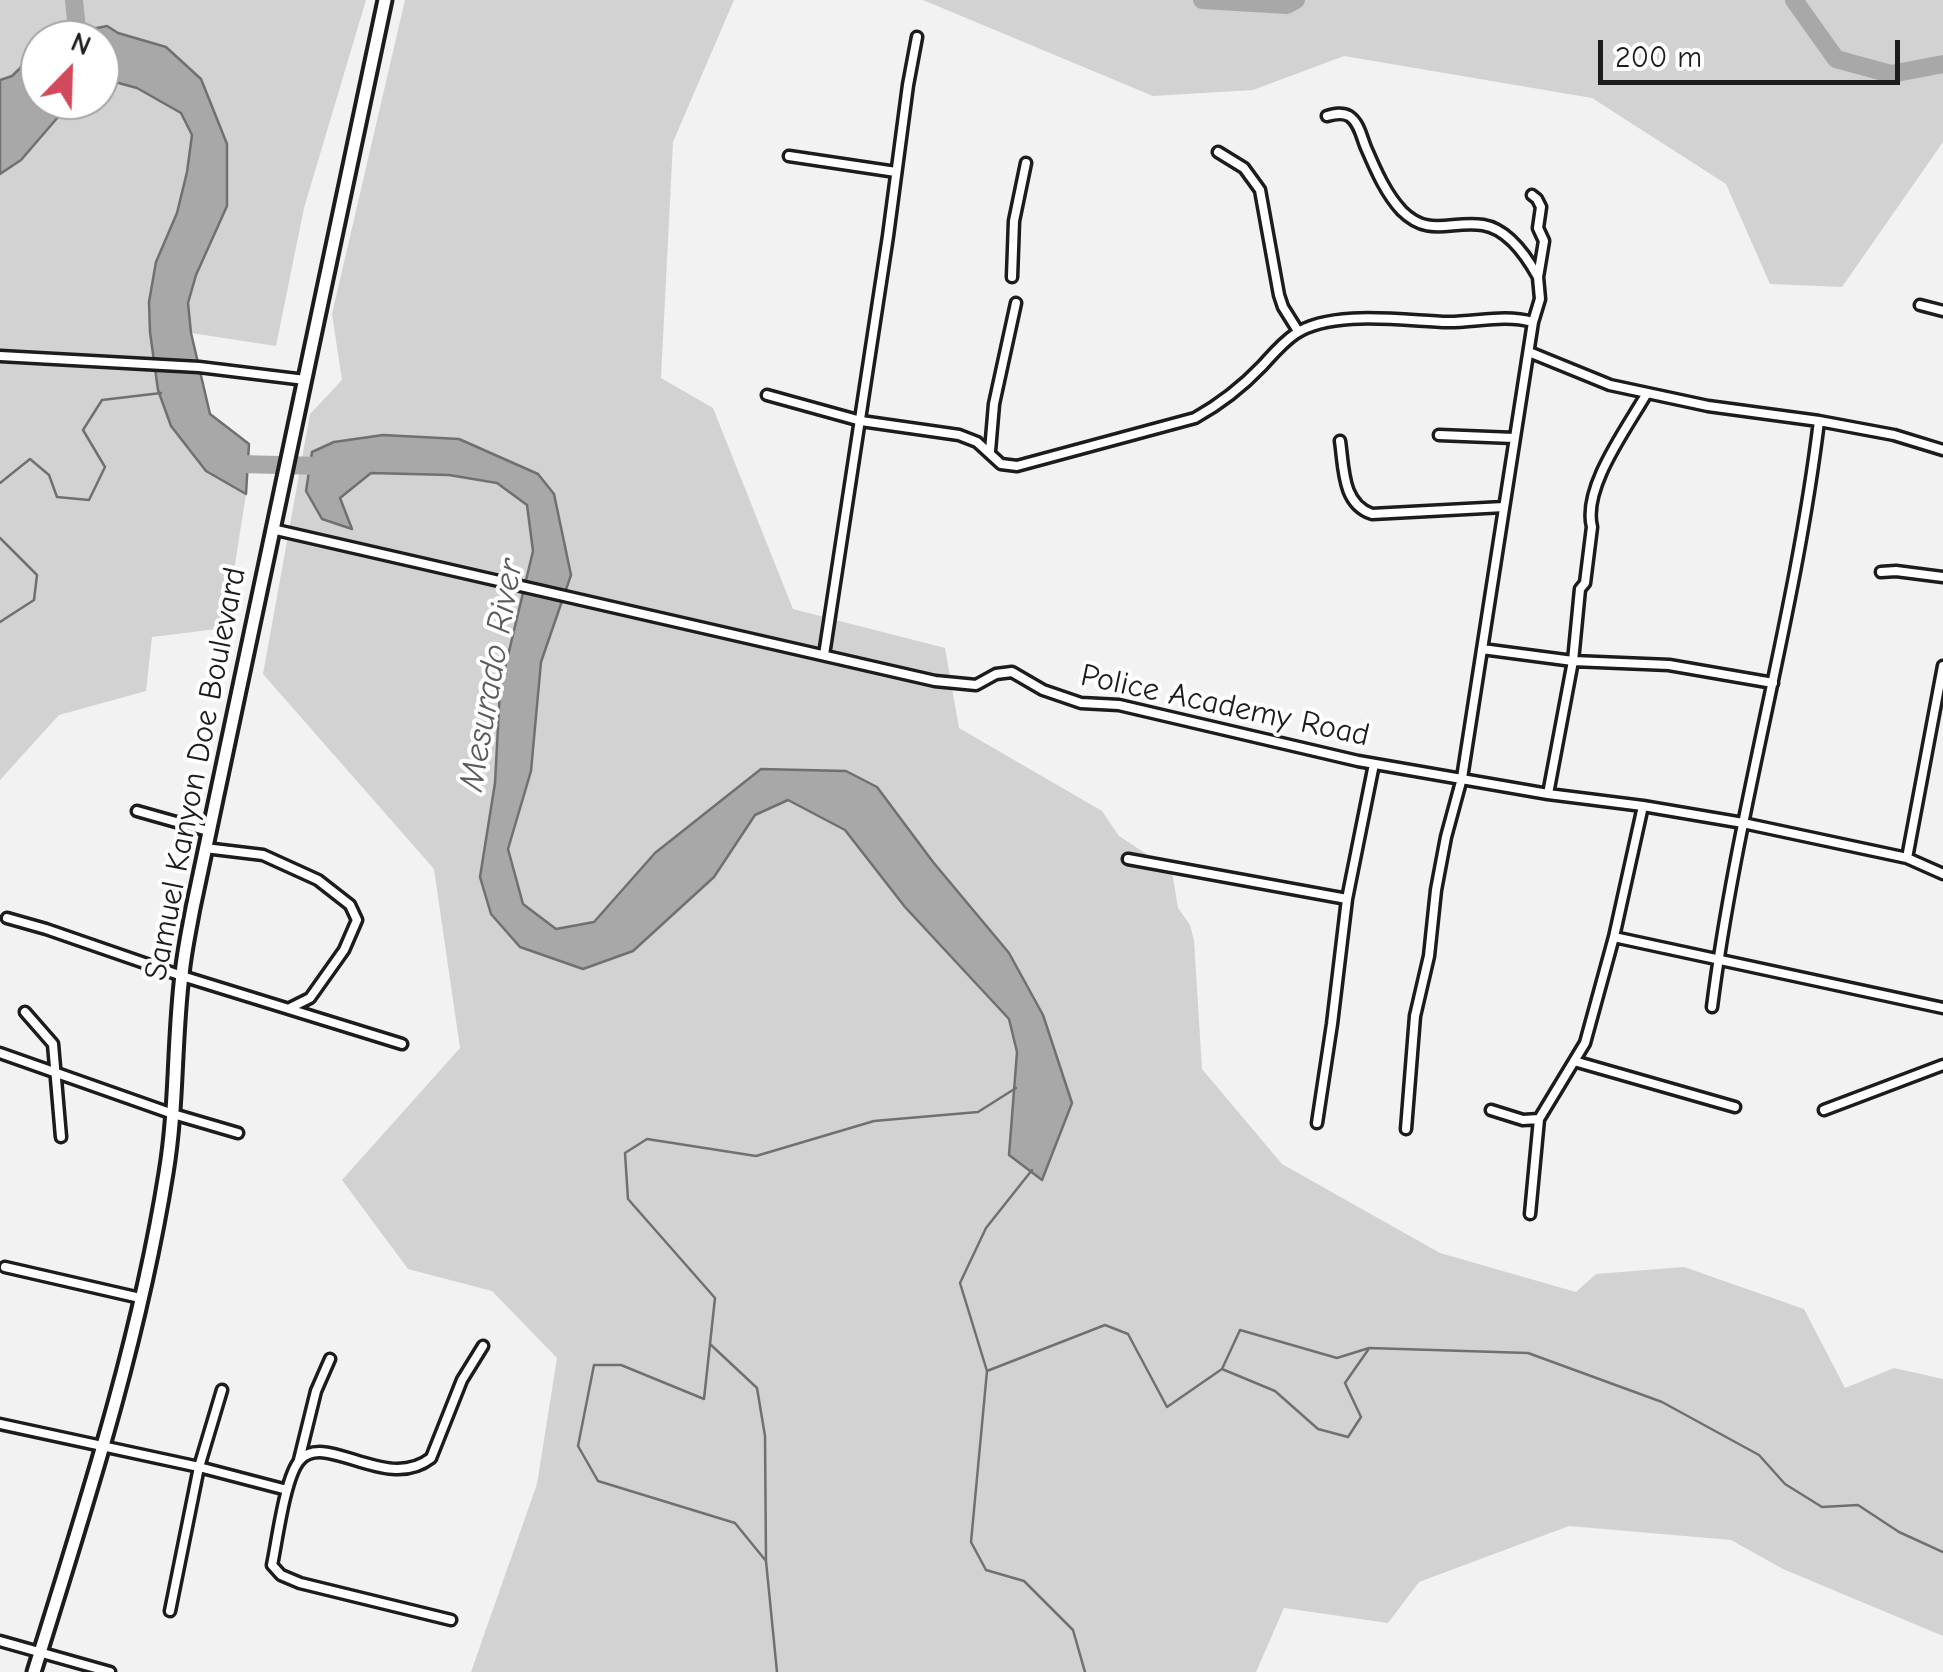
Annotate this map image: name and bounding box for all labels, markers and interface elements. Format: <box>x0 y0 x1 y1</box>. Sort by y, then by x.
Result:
north arrow <box>20 20 120 120</box>
scale bar <box>1603 20 1906 82</box>
text: N <box>66 26 96 63</box>
text: 200 m <box>1615 40 1702 75</box>
water label: Mesurado River <box>451 556 533 794</box>
street label: Samuel Kanyon Doe Boulevard <box>137 564 255 984</box>
street label: Police Academy Road <box>1077 657 1373 755</box>

